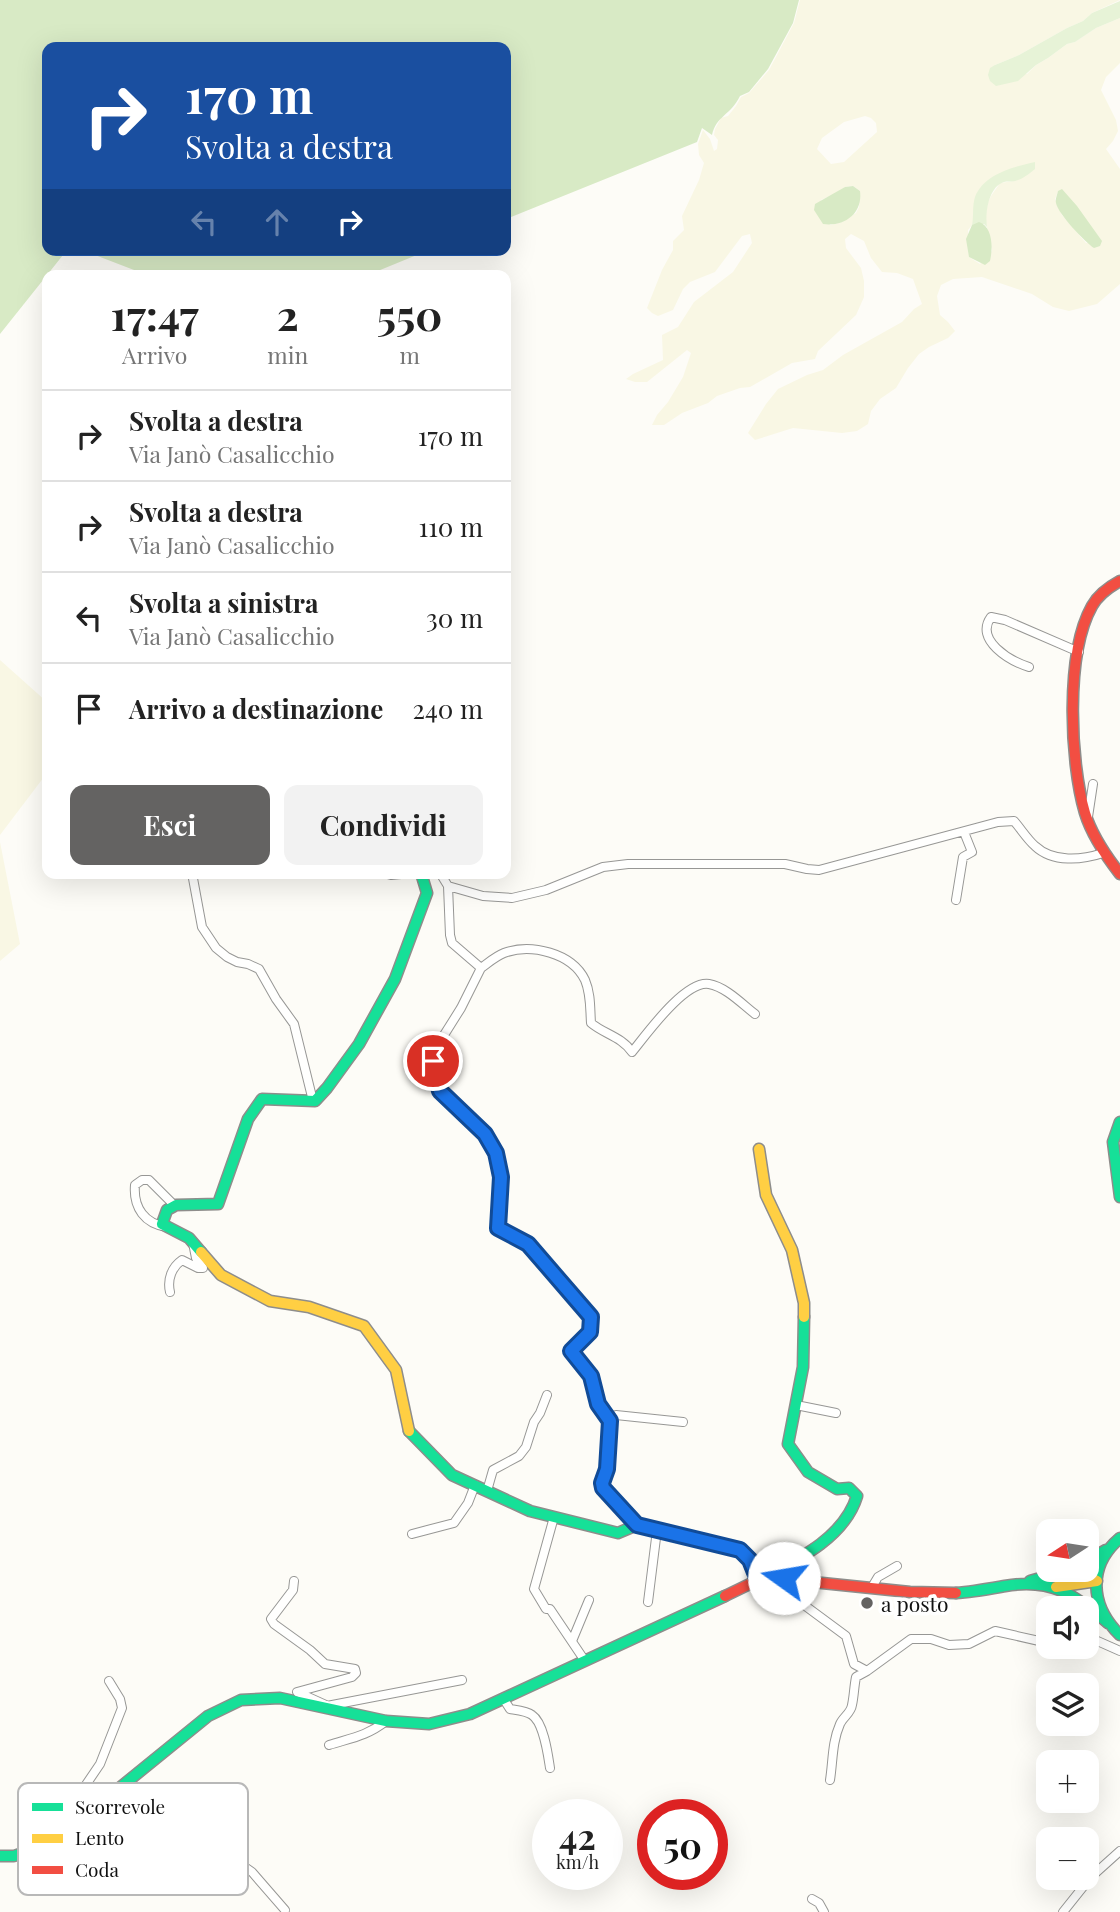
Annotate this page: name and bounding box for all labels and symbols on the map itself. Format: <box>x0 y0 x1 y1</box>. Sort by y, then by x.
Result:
pin <box>403 1031 463 1091</box>
north arrow <box>1036 1519 1099 1582</box>
position arrow <box>747 1541 821 1615</box>
place label: a posto <box>881 1589 948 1617</box>
marker: a posto <box>859 1595 875 1611</box>
legend <box>18 1783 248 1895</box>
text: Scorrevole <box>75 1793 165 1819</box>
speed limit sign: 50 <box>637 1799 728 1890</box>
text: Lento <box>75 1824 124 1850</box>
text: Coda <box>75 1856 120 1882</box>

